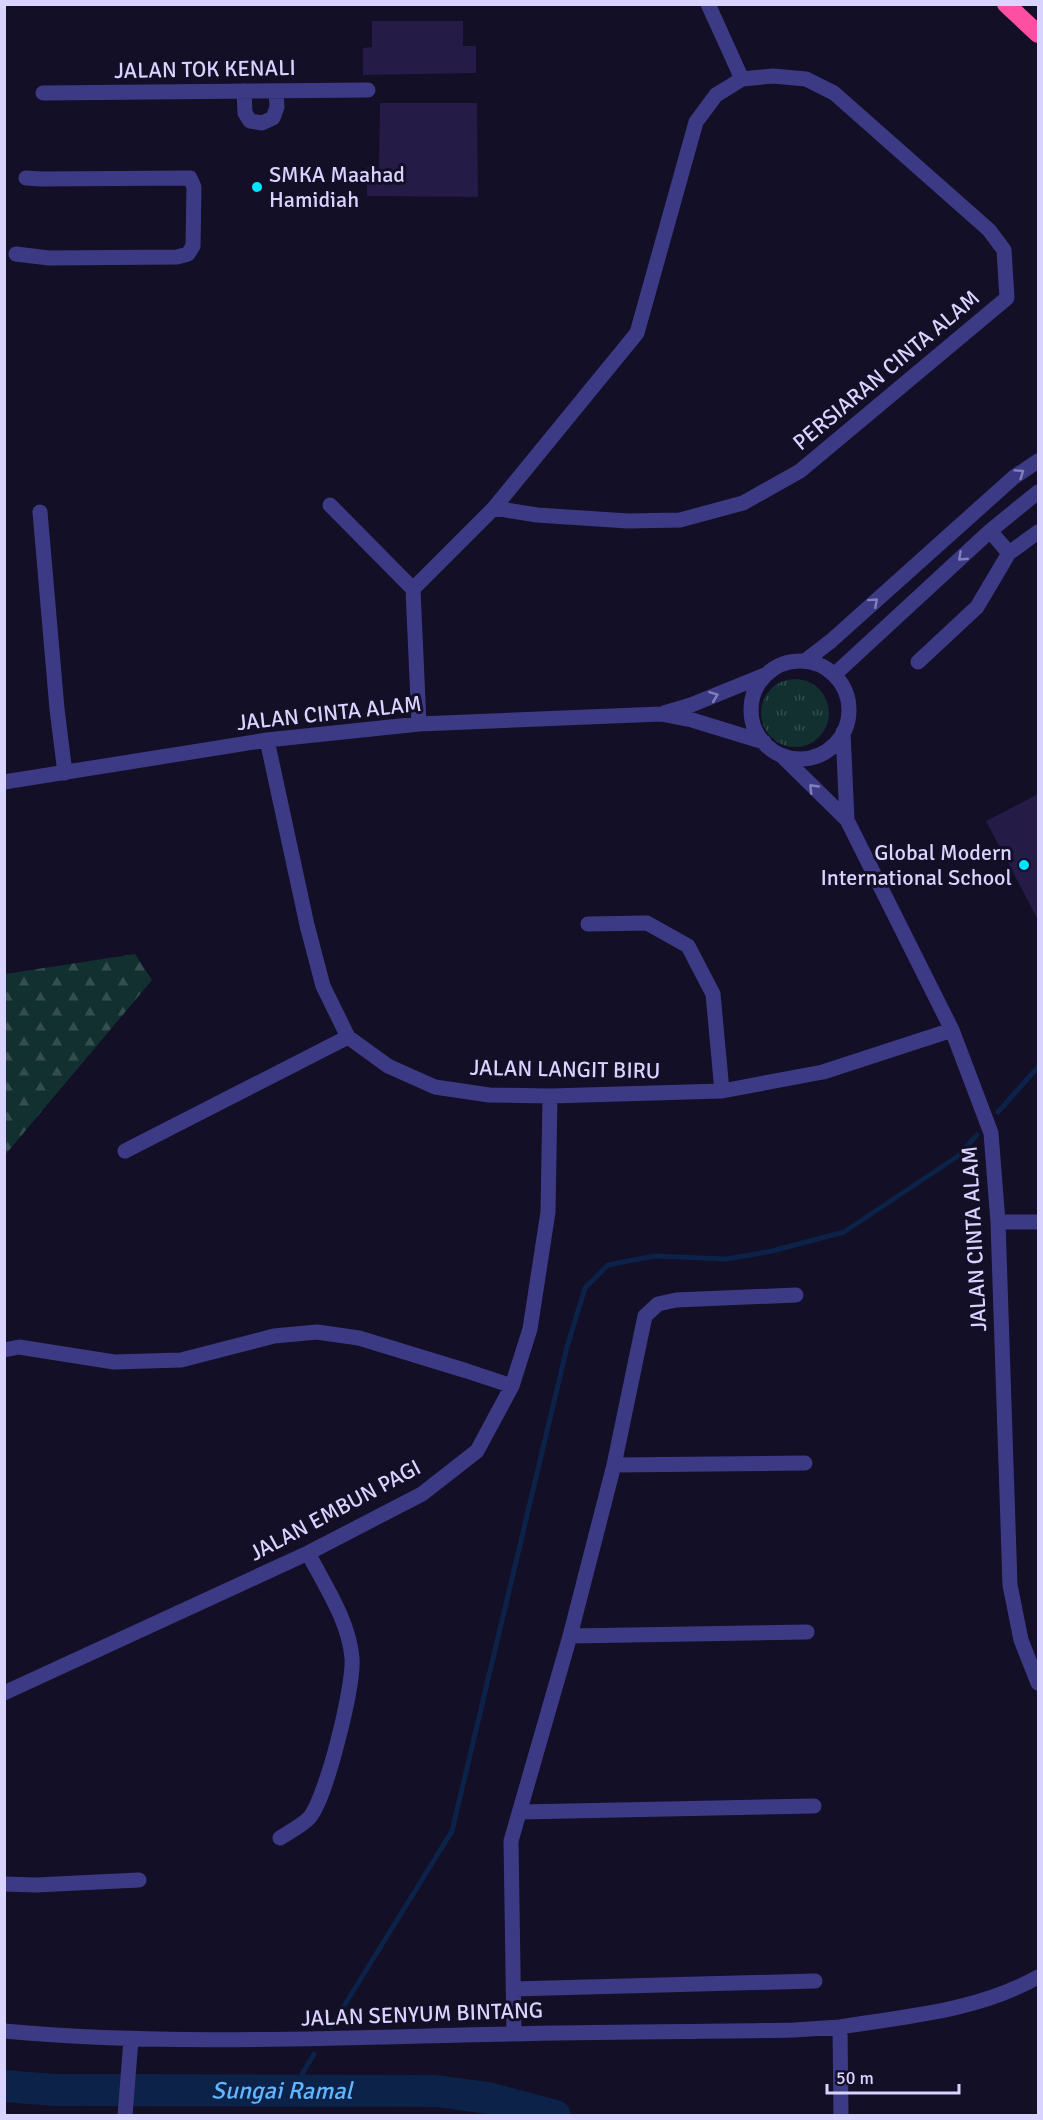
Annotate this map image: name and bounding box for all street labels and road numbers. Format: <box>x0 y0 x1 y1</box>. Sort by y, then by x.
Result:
street label: JALAN TOK KENALI <box>114 54 296 84</box>
street label: PERSIARAN CINTA ALAM <box>787 284 985 456</box>
street label: JALAN CINTA ALAM <box>235 690 423 736</box>
street label: JALAN LANGIT BIRU <box>469 1054 661 1084</box>
street label: JALAN CINTA ALAM <box>956 1146 992 1332</box>
street label: JALAN EMBUN PAGI <box>245 1453 425 1567</box>
street label: JALAN SENYUM BINTANG <box>301 1996 543 2032</box>

